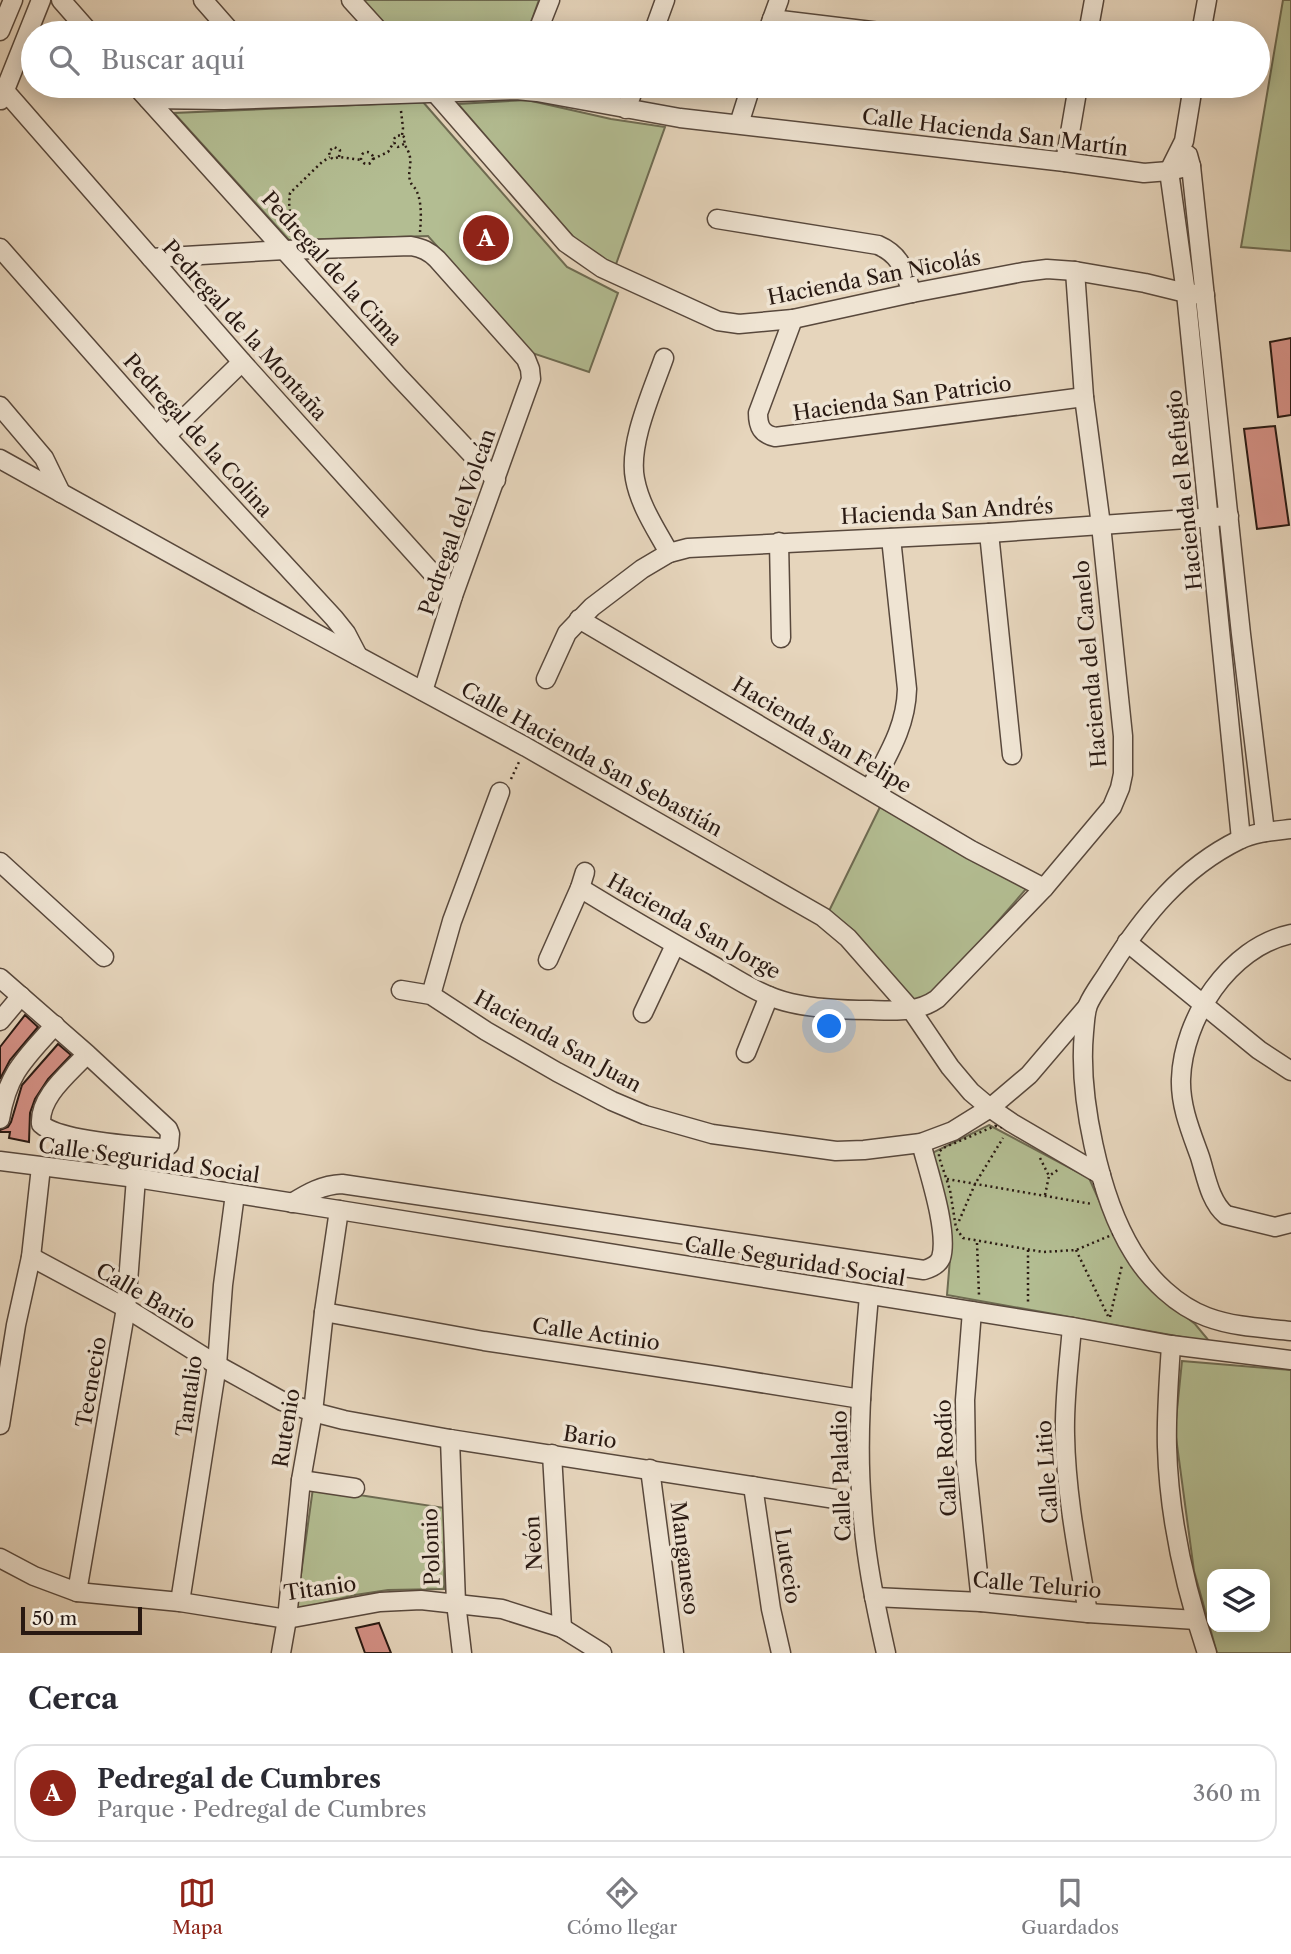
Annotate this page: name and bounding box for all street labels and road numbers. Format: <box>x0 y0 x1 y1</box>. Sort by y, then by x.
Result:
street label: Calle Hacienda San Martín <box>861 103 1129 161</box>
street label: Pedregal de la Cima <box>256 186 408 351</box>
street label: Pedregal de la Montaña <box>157 235 333 426</box>
street label: Hacienda San Nicolás <box>765 244 983 310</box>
street label: Pedregal de la Colina <box>118 348 278 522</box>
street label: Hacienda San Patricio <box>791 370 1013 426</box>
street label: Hacienda el Refugio <box>1161 388 1207 592</box>
street label: Pedregal del Volcán <box>413 426 501 618</box>
street label: Hacienda San Andrés <box>840 493 1054 529</box>
street label: Hacienda del Canelo <box>1068 559 1112 769</box>
street label: Hacienda San Felipe <box>728 672 916 798</box>
street label: Calle Hacienda San Sebastián <box>457 677 727 841</box>
street label: Hacienda San Jorge <box>603 868 785 984</box>
street label: Hacienda San Juan <box>470 985 646 1097</box>
street label: Calle Seguridad Social <box>37 1132 261 1188</box>
street label: Calle Seguridad Social <box>683 1231 907 1291</box>
street label: Calle Bario <box>92 1257 200 1335</box>
street label: Calle Actinio <box>531 1313 661 1355</box>
street label: Tecnecio <box>71 1335 111 1429</box>
street label: Tantalio <box>171 1354 207 1438</box>
street label: Rutenio <box>267 1387 305 1469</box>
street label: Calle Rodío <box>930 1399 962 1517</box>
street label: Calle Paladio <box>826 1410 856 1542</box>
street label: Calle Litio <box>1031 1419 1063 1525</box>
street label: Bario <box>561 1420 619 1454</box>
street label: Manganeso <box>666 1500 704 1616</box>
street label: Polonio <box>417 1508 445 1586</box>
street label: Neón <box>519 1515 547 1571</box>
street label: Lutecio <box>770 1526 806 1606</box>
street label: Calle Telurio <box>972 1567 1102 1603</box>
street label: Titanio <box>282 1571 358 1605</box>

